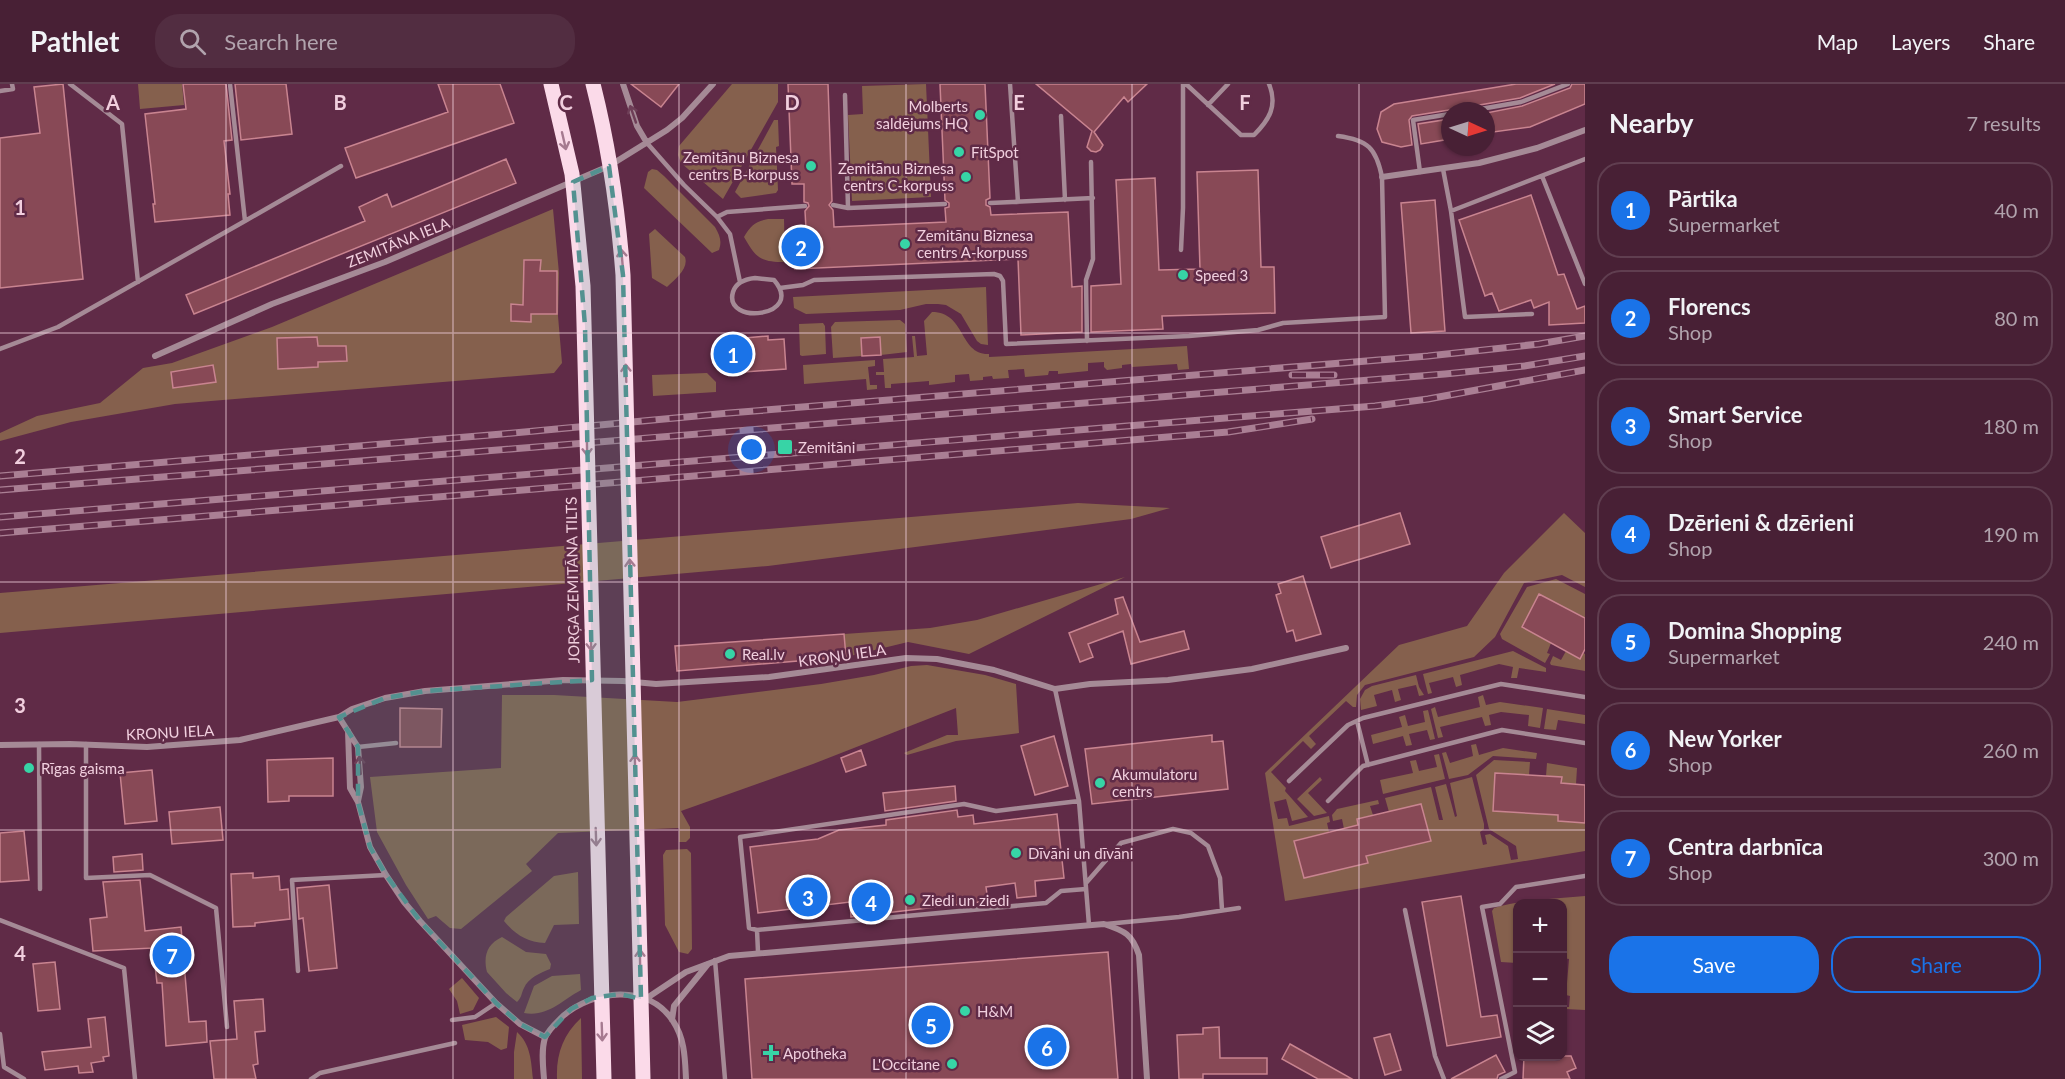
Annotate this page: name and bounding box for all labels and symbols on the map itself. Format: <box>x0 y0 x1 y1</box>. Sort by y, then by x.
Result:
text: A <box>105 90 120 114</box>
text: B <box>333 90 347 114</box>
text: C <box>559 90 573 114</box>
text: D <box>784 90 800 114</box>
text: E <box>1013 90 1025 114</box>
text: F <box>1239 90 1251 114</box>
place label: Molberts saldējums HQ <box>876 97 968 132</box>
north arrow <box>1441 102 1495 156</box>
one-way arrow <box>627 105 638 124</box>
marker: Molberts saldējums HQ <box>973 108 987 122</box>
one-way arrow <box>559 131 571 150</box>
place label: FitSpot <box>971 143 1019 161</box>
marker: FitSpot <box>952 145 966 159</box>
place label: Zemitānu Biznesa centrs B-korpuss <box>683 148 799 183</box>
marker: Zemitānu Biznesa centrs B-korpuss <box>804 159 818 173</box>
place label: Zemitānu Biznesa centrs C-korpuss <box>838 159 954 194</box>
marker: Zemitānu Biznesa centrs C-korpuss <box>959 170 973 184</box>
text: 1 <box>14 195 26 219</box>
street label: ZEMITĀNA IELA <box>344 213 453 271</box>
pin: 2 <box>782 224 820 270</box>
place label: Zemitānu Biznesa centrs A-korpuss <box>917 226 1033 261</box>
marker: Zemitānu Biznesa centrs A-korpuss <box>898 237 912 251</box>
one-way arrow <box>616 249 627 268</box>
place label: Speed 3 <box>1195 266 1248 284</box>
marker: Speed 3 <box>1176 268 1190 282</box>
pin: 1 <box>714 332 752 376</box>
one-way arrow <box>620 363 631 383</box>
your location <box>737 435 766 464</box>
one-way arrow <box>581 437 593 457</box>
marker: Zemitāni <box>776 438 794 456</box>
place label: Zemitāni <box>798 438 855 456</box>
text: 2 <box>14 444 26 468</box>
street label: JORĢA ZEMITĀNA TILTS <box>562 497 582 663</box>
one-way arrow <box>625 558 636 578</box>
one-way arrow <box>585 632 597 652</box>
street label: KROŅU IELA <box>797 640 888 670</box>
place label: Real.lv <box>742 645 785 663</box>
marker: Real.lv <box>723 647 737 661</box>
text: 3 <box>14 693 26 717</box>
street label: KROŅU IELA <box>125 721 215 743</box>
one-way arrow <box>629 753 641 773</box>
one-way arrow <box>354 756 365 776</box>
place label: Rīgas gaisma <box>41 759 125 777</box>
marker: Rīgas gaisma <box>22 761 36 775</box>
place label: Akumulatoru centrs <box>1112 765 1197 800</box>
marker: Akumulatoru centrs <box>1093 776 1107 790</box>
one-way arrow <box>590 827 602 847</box>
place label: Dīvāni un dīvāni <box>1028 844 1133 862</box>
marker: Dīvāni un dīvāni <box>1009 846 1023 860</box>
pin: 3 <box>788 874 828 920</box>
pin: 4 <box>852 880 890 924</box>
place label: Ziedi un ziedi <box>922 891 1009 909</box>
marker: Ziedi un ziedi <box>903 893 917 907</box>
pin: 7 <box>152 932 192 978</box>
text: 4 <box>14 941 26 965</box>
one-way arrow <box>634 948 646 968</box>
pin: 5 <box>912 1002 950 1048</box>
place label: H&M <box>977 1002 1013 1020</box>
marker: H&M <box>958 1004 972 1018</box>
one-way arrow <box>596 1022 608 1042</box>
pin: 6 <box>1028 1024 1066 1070</box>
place label: Apotheka <box>783 1044 847 1062</box>
marker: Apotheka <box>764 1046 778 1060</box>
place label: L'Occitane <box>872 1055 940 1073</box>
marker: L'Occitane <box>945 1057 959 1071</box>

